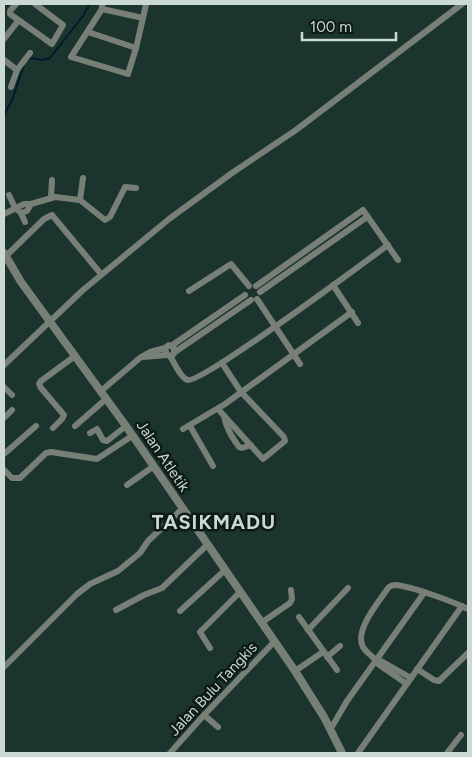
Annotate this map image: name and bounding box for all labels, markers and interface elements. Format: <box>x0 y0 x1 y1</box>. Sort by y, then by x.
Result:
scale bar <box>302 10 396 42</box>
text: 100 m <box>310 18 352 36</box>
street label: Jalan Atletik <box>133 417 194 496</box>
district label: TASIKMADU <box>152 510 276 534</box>
street label: Jalan Bulu Tangkis <box>165 639 261 739</box>

